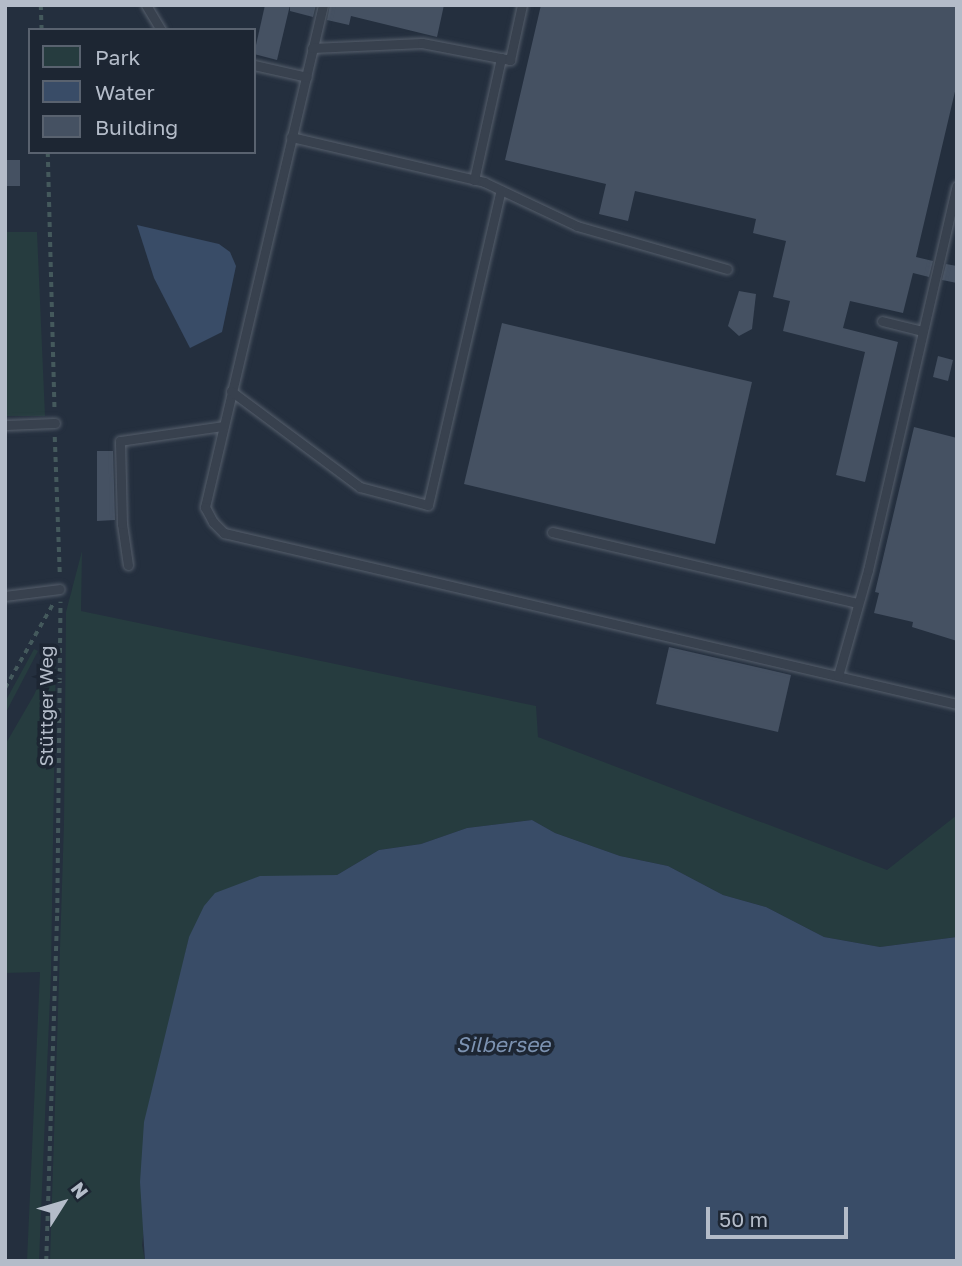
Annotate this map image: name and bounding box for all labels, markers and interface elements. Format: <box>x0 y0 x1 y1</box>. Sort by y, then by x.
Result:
legend <box>28 28 256 154</box>
text: Park <box>95 44 140 70</box>
text: Water <box>95 79 155 105</box>
text: Building <box>95 114 178 140</box>
street label: Stüttger Weg <box>35 646 57 766</box>
water label: Silbersee <box>456 1031 550 1057</box>
north arrow <box>28 1168 98 1238</box>
text: N <box>67 1177 94 1203</box>
scale bar <box>710 1192 852 1236</box>
text: 50 m <box>719 1206 768 1232</box>

